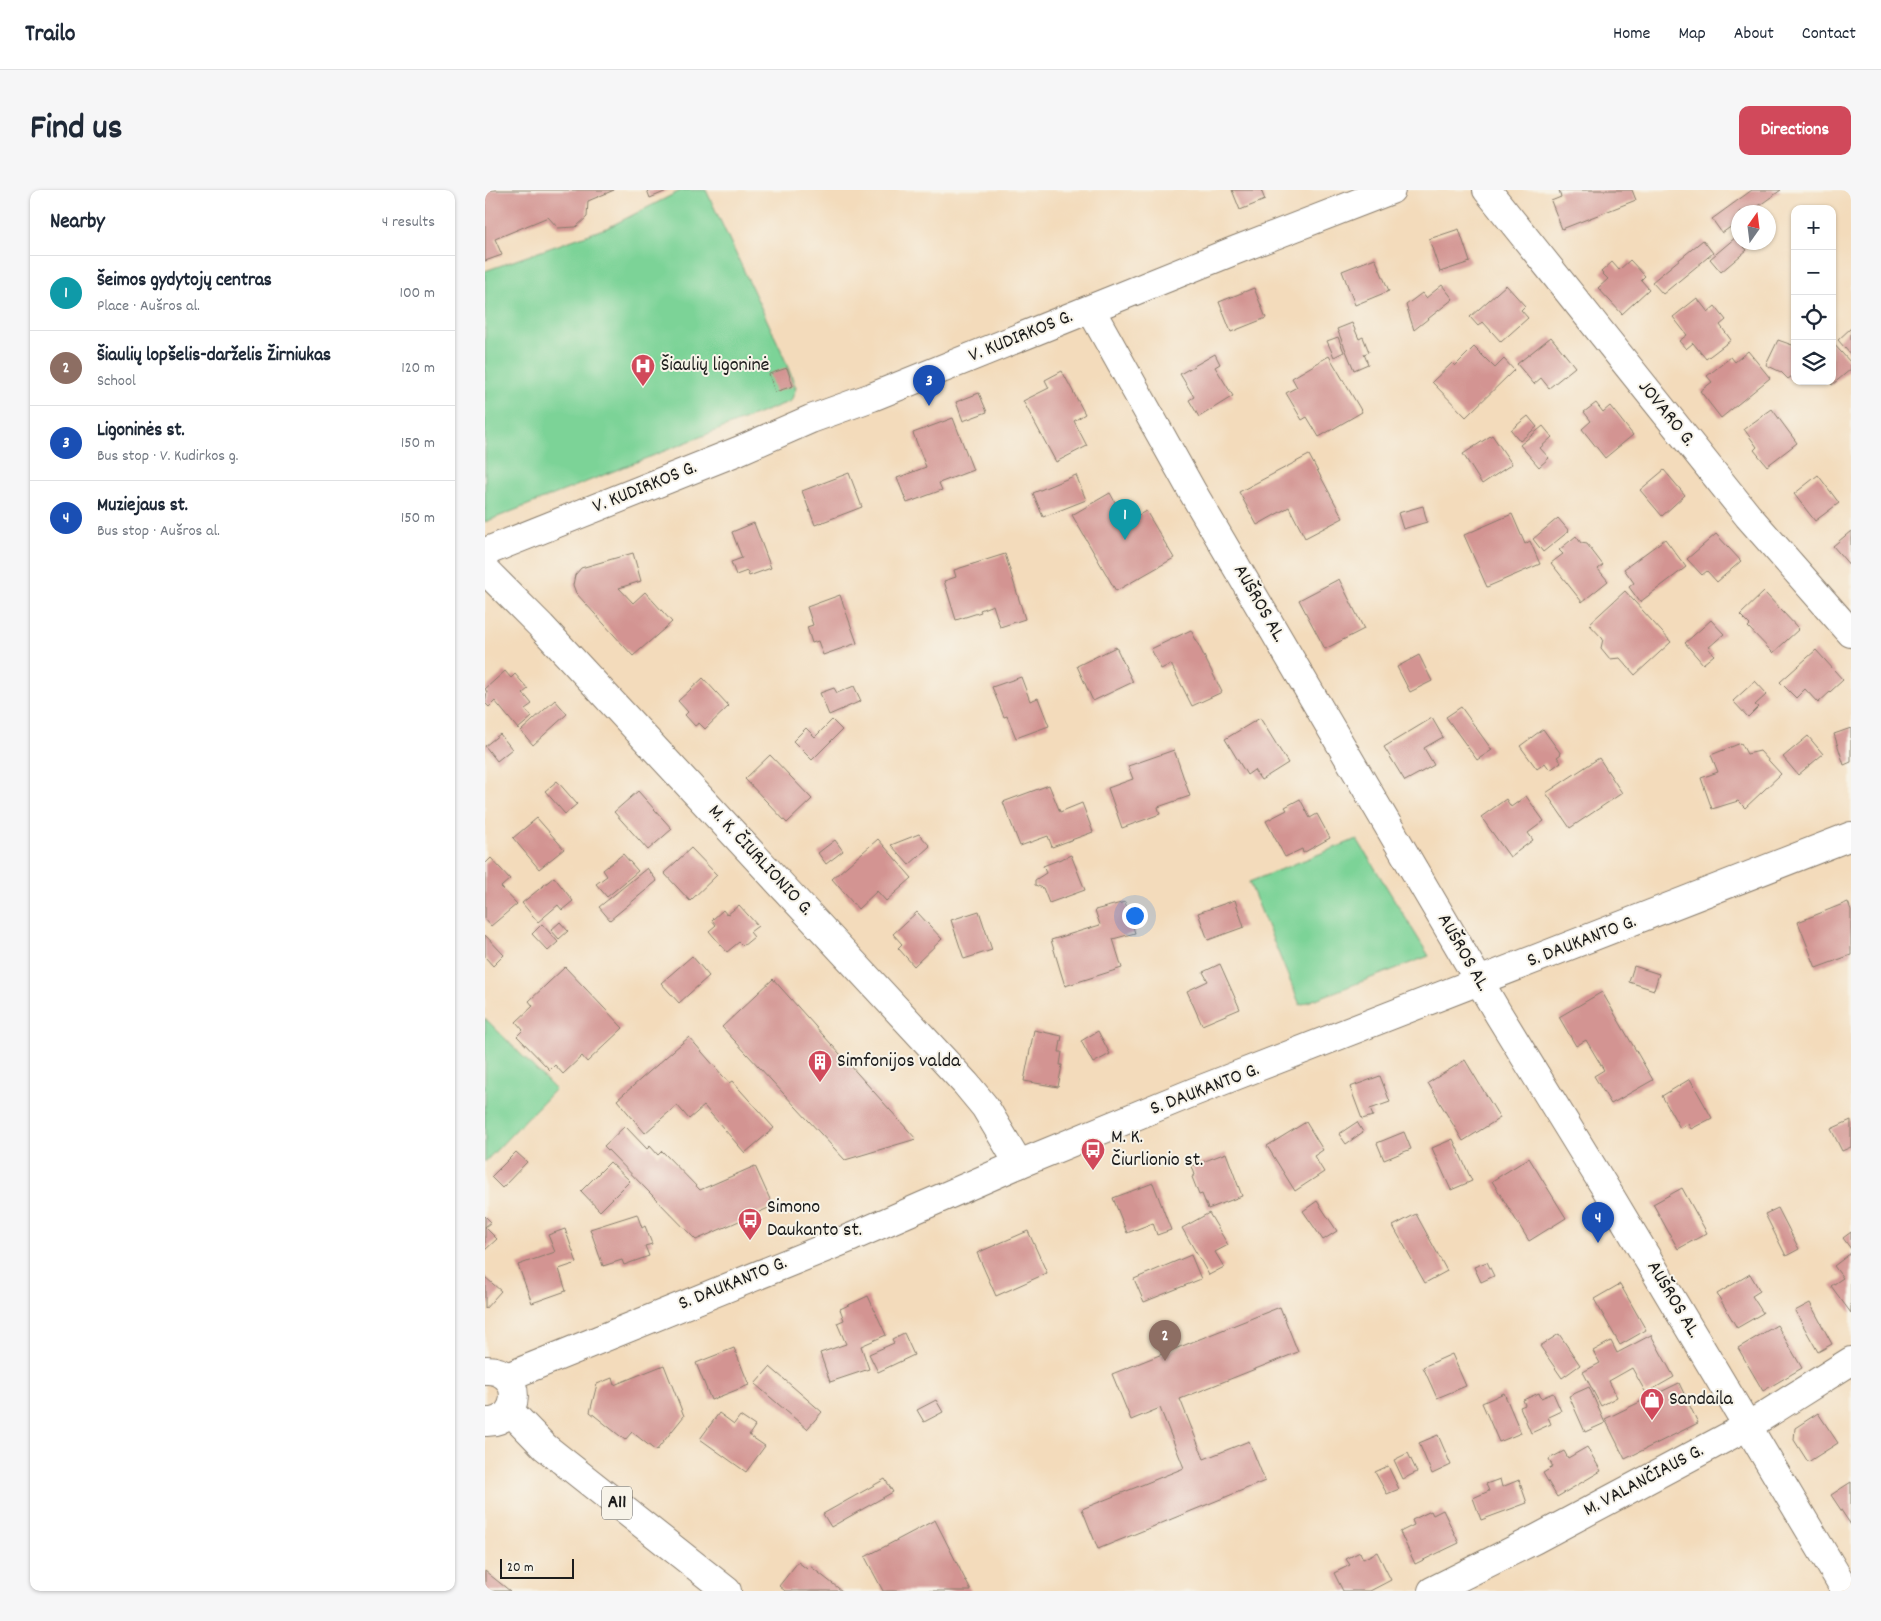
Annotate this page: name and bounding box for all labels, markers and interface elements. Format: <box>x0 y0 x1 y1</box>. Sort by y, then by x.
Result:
text: Trailo <box>25 18 76 52</box>
text: Home <box>1613 22 1650 47</box>
text: Map <box>1678 22 1706 47</box>
text: About <box>1734 22 1774 47</box>
text: Contact <box>1802 22 1856 47</box>
text: Find us <box>30 105 122 155</box>
button: Directions <box>1739 106 1851 155</box>
north arrow <box>1731 205 1776 250</box>
map controls <box>1791 205 1836 385</box>
button: + <box>1791 205 1836 250</box>
text: Nearby <box>50 208 105 238</box>
text: 4 results <box>382 211 435 234</box>
button: − <box>1791 250 1836 295</box>
text: Šeimos gydytojų centras <box>97 268 272 295</box>
text: 1 <box>64 282 68 305</box>
text: 100 m <box>399 282 435 305</box>
text: Place · Aušros al. <box>97 295 200 318</box>
button: locate <box>1791 295 1836 340</box>
street label: V. KUDIRKOS G. <box>965 303 1077 371</box>
button: layers <box>1791 340 1836 385</box>
text: Šiaulių lopšelis-darželis Žirniukas <box>97 343 331 370</box>
place label: Šiaulių ligoninė <box>661 352 769 380</box>
hospital icon: Šiaulių ligoninė <box>630 353 656 387</box>
text: 2 <box>63 357 70 380</box>
text: 120 m <box>401 357 435 380</box>
pin: 3 <box>913 365 945 406</box>
text: School <box>97 370 136 393</box>
street label: JOVARO G. <box>1630 375 1702 453</box>
text: Ligoninės st. <box>97 418 185 445</box>
text: 3 <box>62 432 70 455</box>
text: 150 m <box>401 432 435 455</box>
text: Bus stop · V. Kudirkos g. <box>97 445 238 468</box>
street label: V. KUDIRKOS G. <box>589 454 701 522</box>
text: Muziejaus st. <box>97 493 188 520</box>
pin: 1 <box>1109 499 1141 540</box>
text: 4 <box>63 507 69 530</box>
text: 150 m <box>401 507 435 530</box>
text: Bus stop · Aušros al. <box>97 520 220 543</box>
street label: AUŠROS AL. <box>1225 560 1293 648</box>
street label: M. K. ČIURLIONIO G. <box>701 799 819 923</box>
your location <box>1122 903 1148 929</box>
street label: S. DAUKANTO G. <box>1523 908 1641 976</box>
street label: AUŠROS AL. <box>1429 909 1497 997</box>
place label: Simfonijos valda <box>837 1048 961 1076</box>
building icon: Simfonijos valda <box>807 1049 833 1083</box>
street label: S. DAUKANTO G. <box>1146 1056 1264 1124</box>
place label: M. K. Čiurlionio st. <box>1111 1124 1203 1175</box>
bus stop icon: M. K. Čiurlionio st. <box>1080 1137 1106 1171</box>
place label: Simono Daukanto st. <box>767 1194 862 1245</box>
pin: 4 <box>1582 1202 1614 1243</box>
bus stop icon: Simono Daukanto st. <box>737 1207 763 1241</box>
street label: S. DAUKANTO G. <box>674 1249 792 1319</box>
street label: AUŠROS AL. <box>1639 1256 1707 1344</box>
pin: 2 <box>1149 1320 1181 1361</box>
place label: Sandaila <box>1669 1386 1734 1414</box>
shop icon: Sandaila <box>1639 1387 1665 1421</box>
street label: M. VALANČIAUS G. <box>1579 1438 1709 1524</box>
road number: A11 <box>602 1486 632 1520</box>
scale bar <box>500 1556 574 1579</box>
text: 20 m <box>507 1558 534 1578</box>

